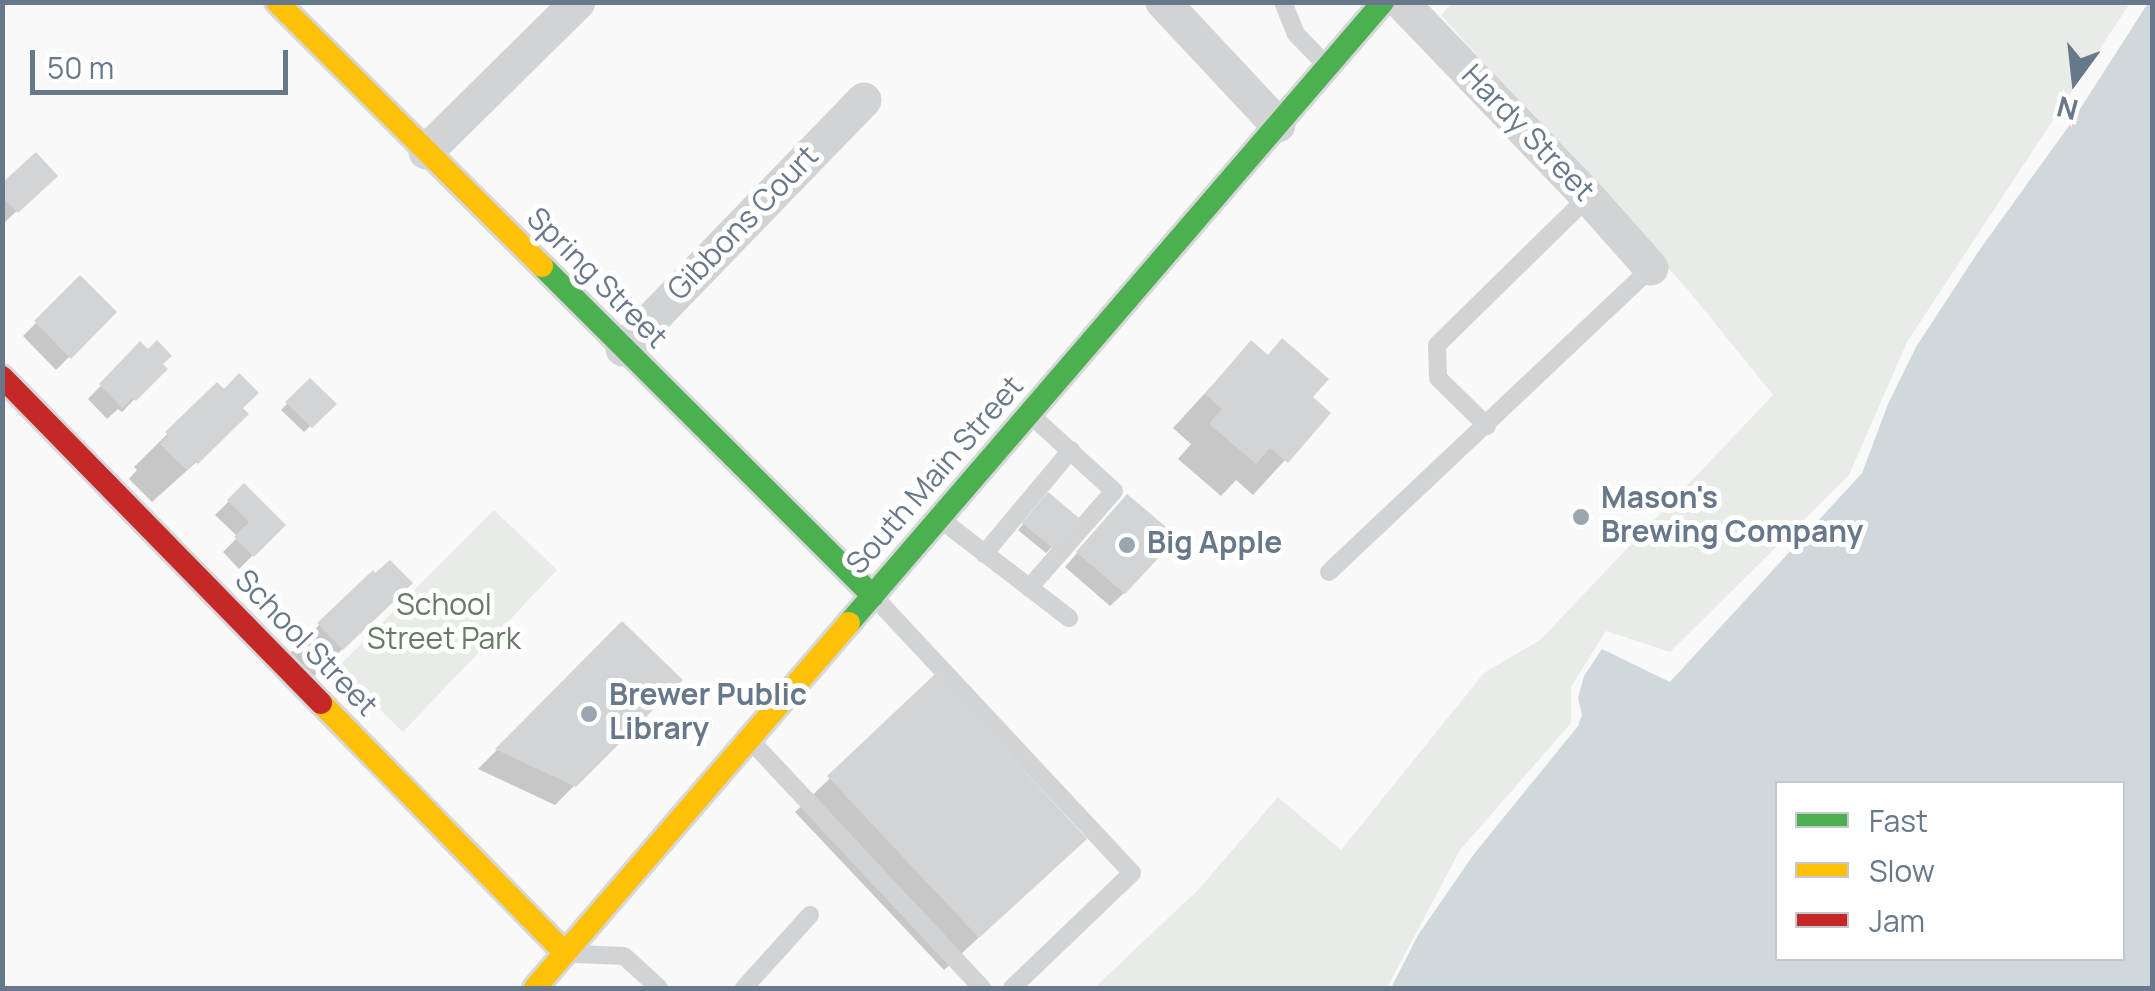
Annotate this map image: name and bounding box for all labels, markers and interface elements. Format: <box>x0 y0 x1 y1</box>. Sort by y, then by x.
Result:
scale bar <box>35 30 292 92</box>
north arrow <box>2025 30 2125 130</box>
text: 50 m <box>47 47 114 88</box>
street label: Hardy Street <box>1453 58 1601 210</box>
text: N <box>2053 88 2082 130</box>
street label: Gibbons Court <box>661 139 827 309</box>
street label: Spring Street <box>518 201 674 357</box>
street label: South Main Street <box>840 370 1032 582</box>
place label: Mason's Brewing Company <box>1601 482 1863 552</box>
marker: Mason's Brewing Company <box>1570 506 1592 528</box>
place label: Big Apple <box>1147 527 1282 563</box>
marker: Big Apple <box>1116 534 1138 556</box>
street label: School Street <box>226 563 384 725</box>
park label: School Street Park <box>367 589 521 660</box>
place label: Brewer Public Library <box>609 679 807 750</box>
marker: Brewer Public Library <box>578 703 600 725</box>
legend <box>1775 781 2125 961</box>
text: Fast <box>1869 800 1928 841</box>
text: Slow <box>1869 850 1935 891</box>
text: Jam <box>1869 900 1925 941</box>

